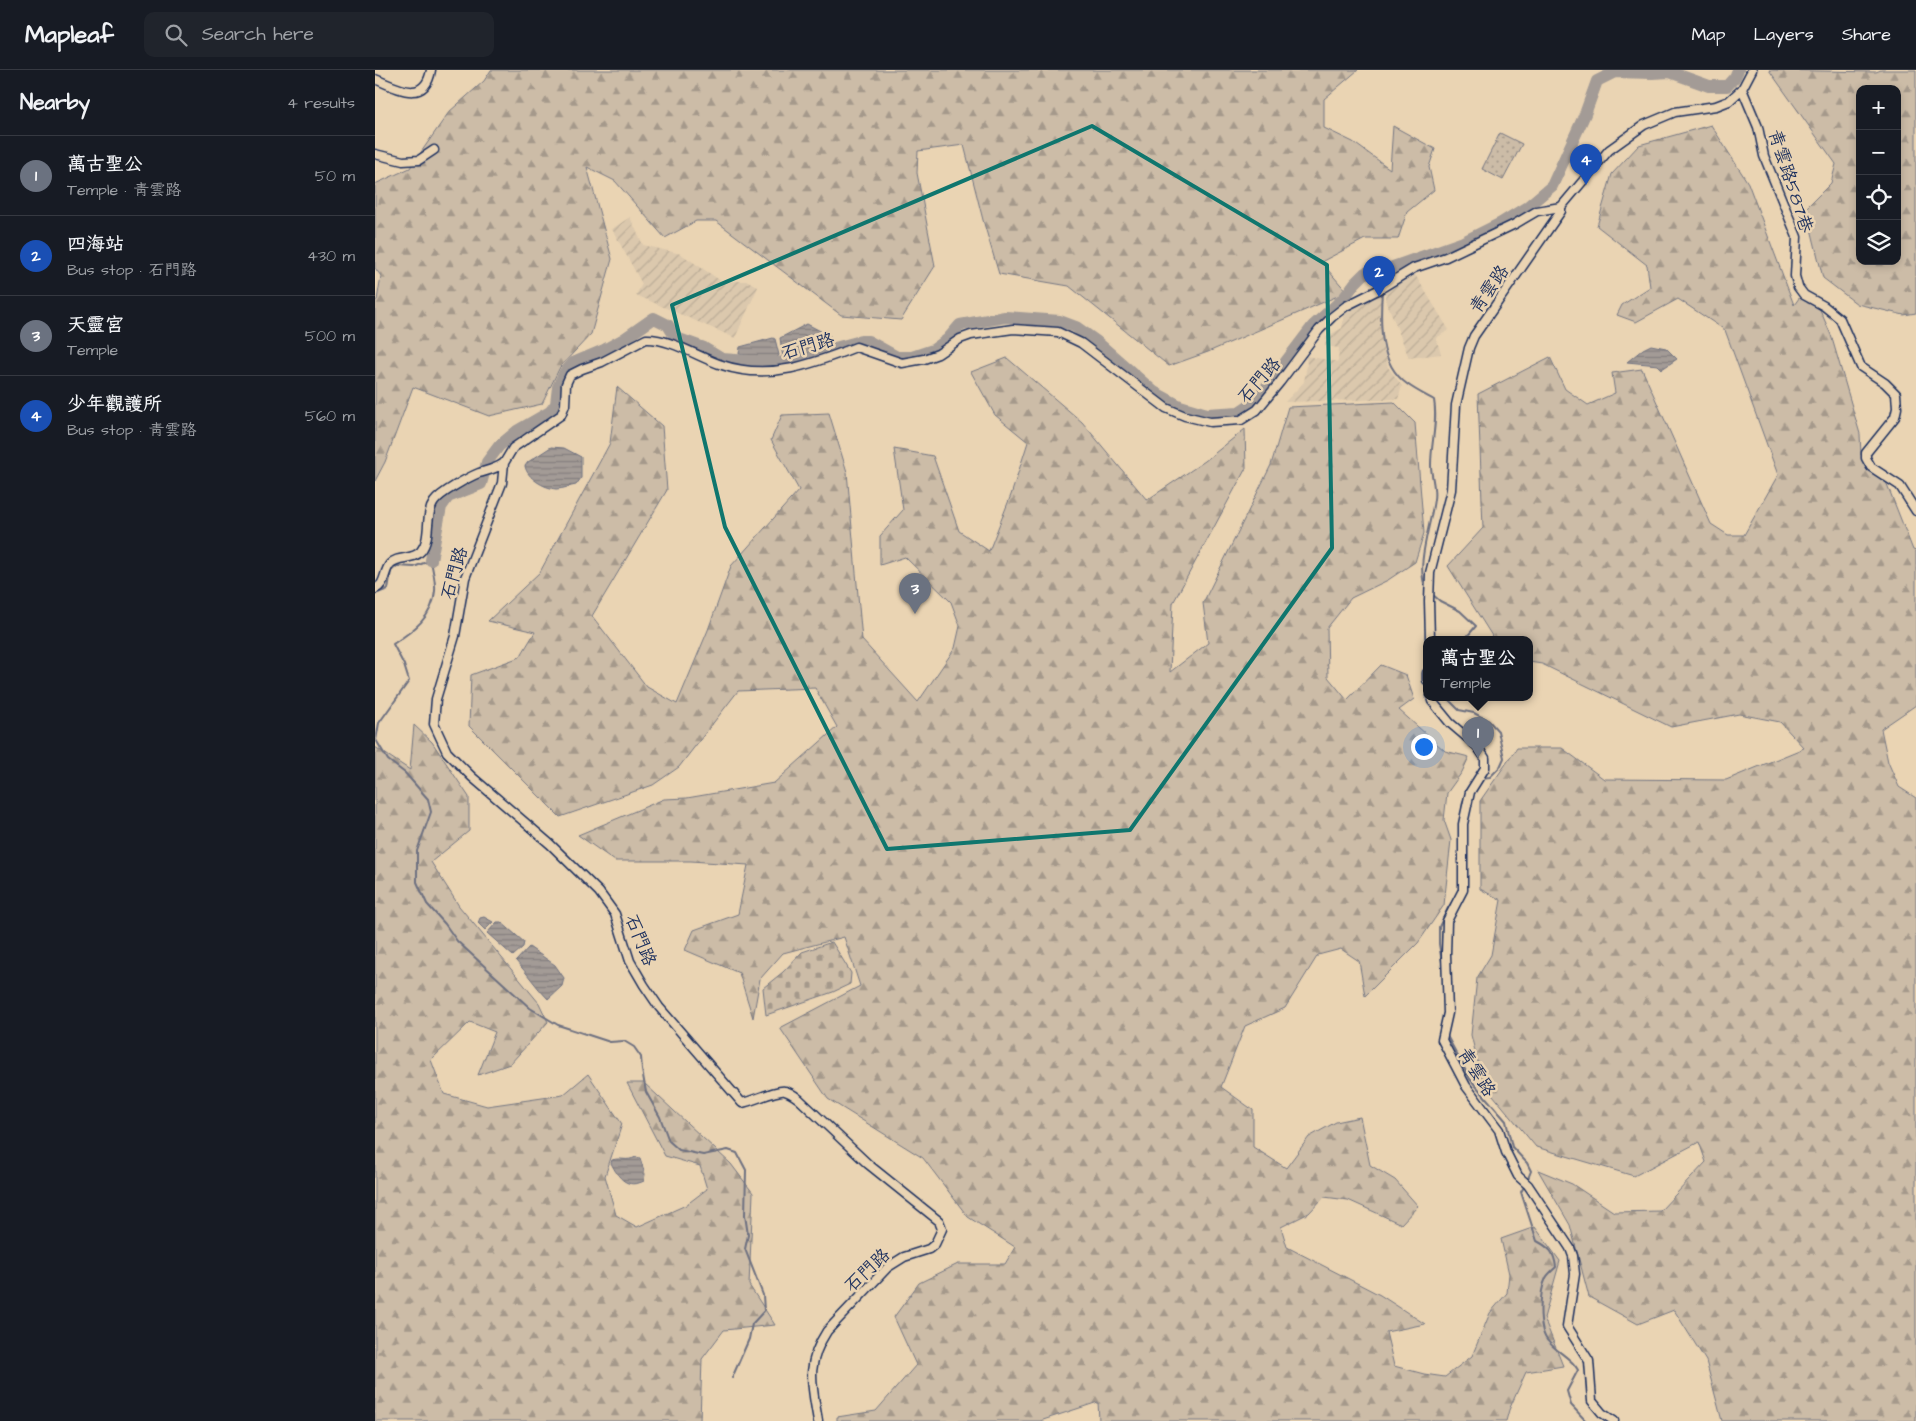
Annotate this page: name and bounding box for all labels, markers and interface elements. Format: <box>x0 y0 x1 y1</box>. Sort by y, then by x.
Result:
search box <box>144 12 494 57</box>
text: Mapleaf <box>25 18 114 52</box>
icon: search <box>162 21 190 49</box>
text: Search here <box>202 21 314 48</box>
text: Map <box>1691 22 1725 47</box>
text: Layers <box>1753 22 1814 47</box>
text: Share <box>1842 22 1891 47</box>
map controls <box>1856 85 1901 265</box>
button: + <box>1856 85 1901 130</box>
text: Nearby <box>20 88 90 117</box>
text: 4 results <box>287 92 355 114</box>
street label: 青雲路587巷 <box>1762 126 1819 236</box>
button: − <box>1856 130 1901 175</box>
pin: 4 <box>1570 144 1602 185</box>
text: 萬古聖公 <box>67 151 143 178</box>
text: 1 <box>35 165 37 187</box>
text: 50 m <box>315 165 355 187</box>
button: locate <box>1856 175 1901 220</box>
text: Temple · 青雲路 <box>67 179 181 201</box>
button: layers <box>1856 220 1901 265</box>
text: 四海站 <box>67 231 124 258</box>
text: 2 <box>31 245 41 267</box>
text: 430 m <box>307 245 355 267</box>
pin: 2 <box>1363 256 1395 297</box>
text: Bus stop · 石門路 <box>67 259 196 281</box>
street label: 青雲路 <box>1464 260 1515 319</box>
text: 天靈宮 <box>67 312 124 339</box>
text: 3 <box>32 325 40 347</box>
text: 500 m <box>305 325 355 347</box>
street label: 石門路 <box>779 327 838 366</box>
text: Temple <box>67 339 118 361</box>
street label: 石門路 <box>1232 352 1287 409</box>
text: 少年觀護所 <box>67 391 162 418</box>
text: 4 <box>31 405 41 427</box>
text: 560 m <box>305 405 355 427</box>
text: Bus stop · 青雲路 <box>67 419 196 441</box>
street label: 石門路 <box>435 544 474 603</box>
pin: 3 <box>899 573 931 614</box>
popup <box>1423 636 1533 701</box>
text: 萬古聖公 <box>1440 645 1516 672</box>
text: Temple <box>1440 672 1491 694</box>
pin: 1 <box>1462 717 1494 758</box>
your location <box>1411 734 1437 760</box>
street label: 石門路 <box>619 910 662 970</box>
street label: 青雲路 <box>1452 1043 1501 1102</box>
street label: 石門路 <box>839 1243 896 1298</box>

